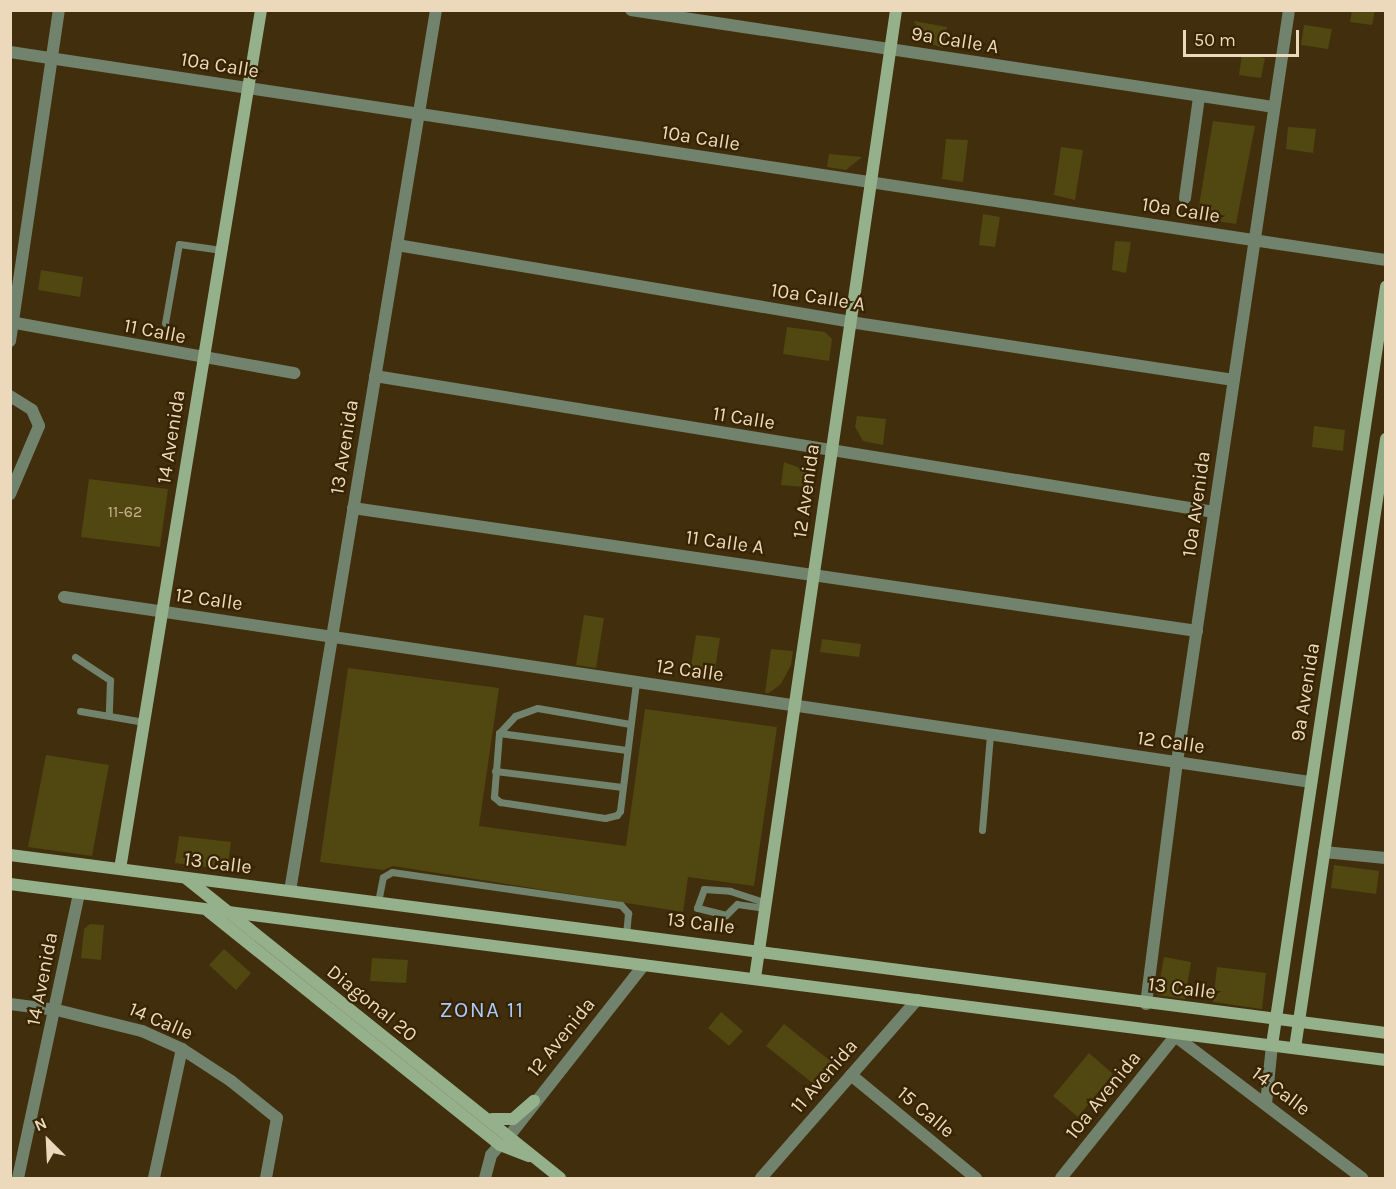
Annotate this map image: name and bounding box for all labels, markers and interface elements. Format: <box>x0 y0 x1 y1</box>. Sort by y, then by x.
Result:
scale bar <box>1186 18 1302 56</box>
street label: 9a Calle A <box>909 21 1001 59</box>
text: 50 m <box>1194 29 1236 51</box>
street label: 10a Calle <box>179 47 261 83</box>
street label: 10a Calle <box>660 120 742 156</box>
street label: 10a Calle <box>1140 192 1222 228</box>
street label: 10a Calle A <box>769 278 867 316</box>
street label: 11 Calle <box>122 313 188 349</box>
street label: 14 Avenida <box>152 388 190 486</box>
street label: 13 Avenida <box>325 398 363 496</box>
street label: 11 Calle <box>711 401 777 435</box>
street label: 12 Avenida <box>787 442 825 540</box>
street label: 10a Avenida <box>1177 450 1215 558</box>
house number: 11-62 <box>108 502 142 522</box>
street label: 11 Calle A <box>684 525 766 559</box>
street label: 12 Calle <box>174 582 244 616</box>
street label: 9a Avenida <box>1285 641 1325 743</box>
street label: 12 Calle <box>655 653 725 687</box>
street label: 12 Calle <box>1136 725 1206 759</box>
street label: 13 Calle <box>183 847 253 879</box>
street label: 13 Calle <box>666 907 736 939</box>
street label: 14 Avenida <box>21 930 63 1028</box>
street label: Diagonal 20 <box>322 959 422 1047</box>
street label: 13 Calle <box>1147 972 1217 1004</box>
street label: 12 Avenida <box>522 992 600 1082</box>
street label: 14 Calle <box>125 997 197 1045</box>
district label: ZONA 11 <box>439 998 525 1024</box>
street label: 11 Avenida <box>785 1034 863 1118</box>
street label: 10a Avenida <box>1060 1046 1146 1144</box>
street label: 14 Calle <box>1247 1061 1315 1121</box>
street label: 15 Calle <box>892 1081 960 1143</box>
north arrow <box>18 1111 78 1171</box>
text: N <box>31 1113 50 1135</box>

